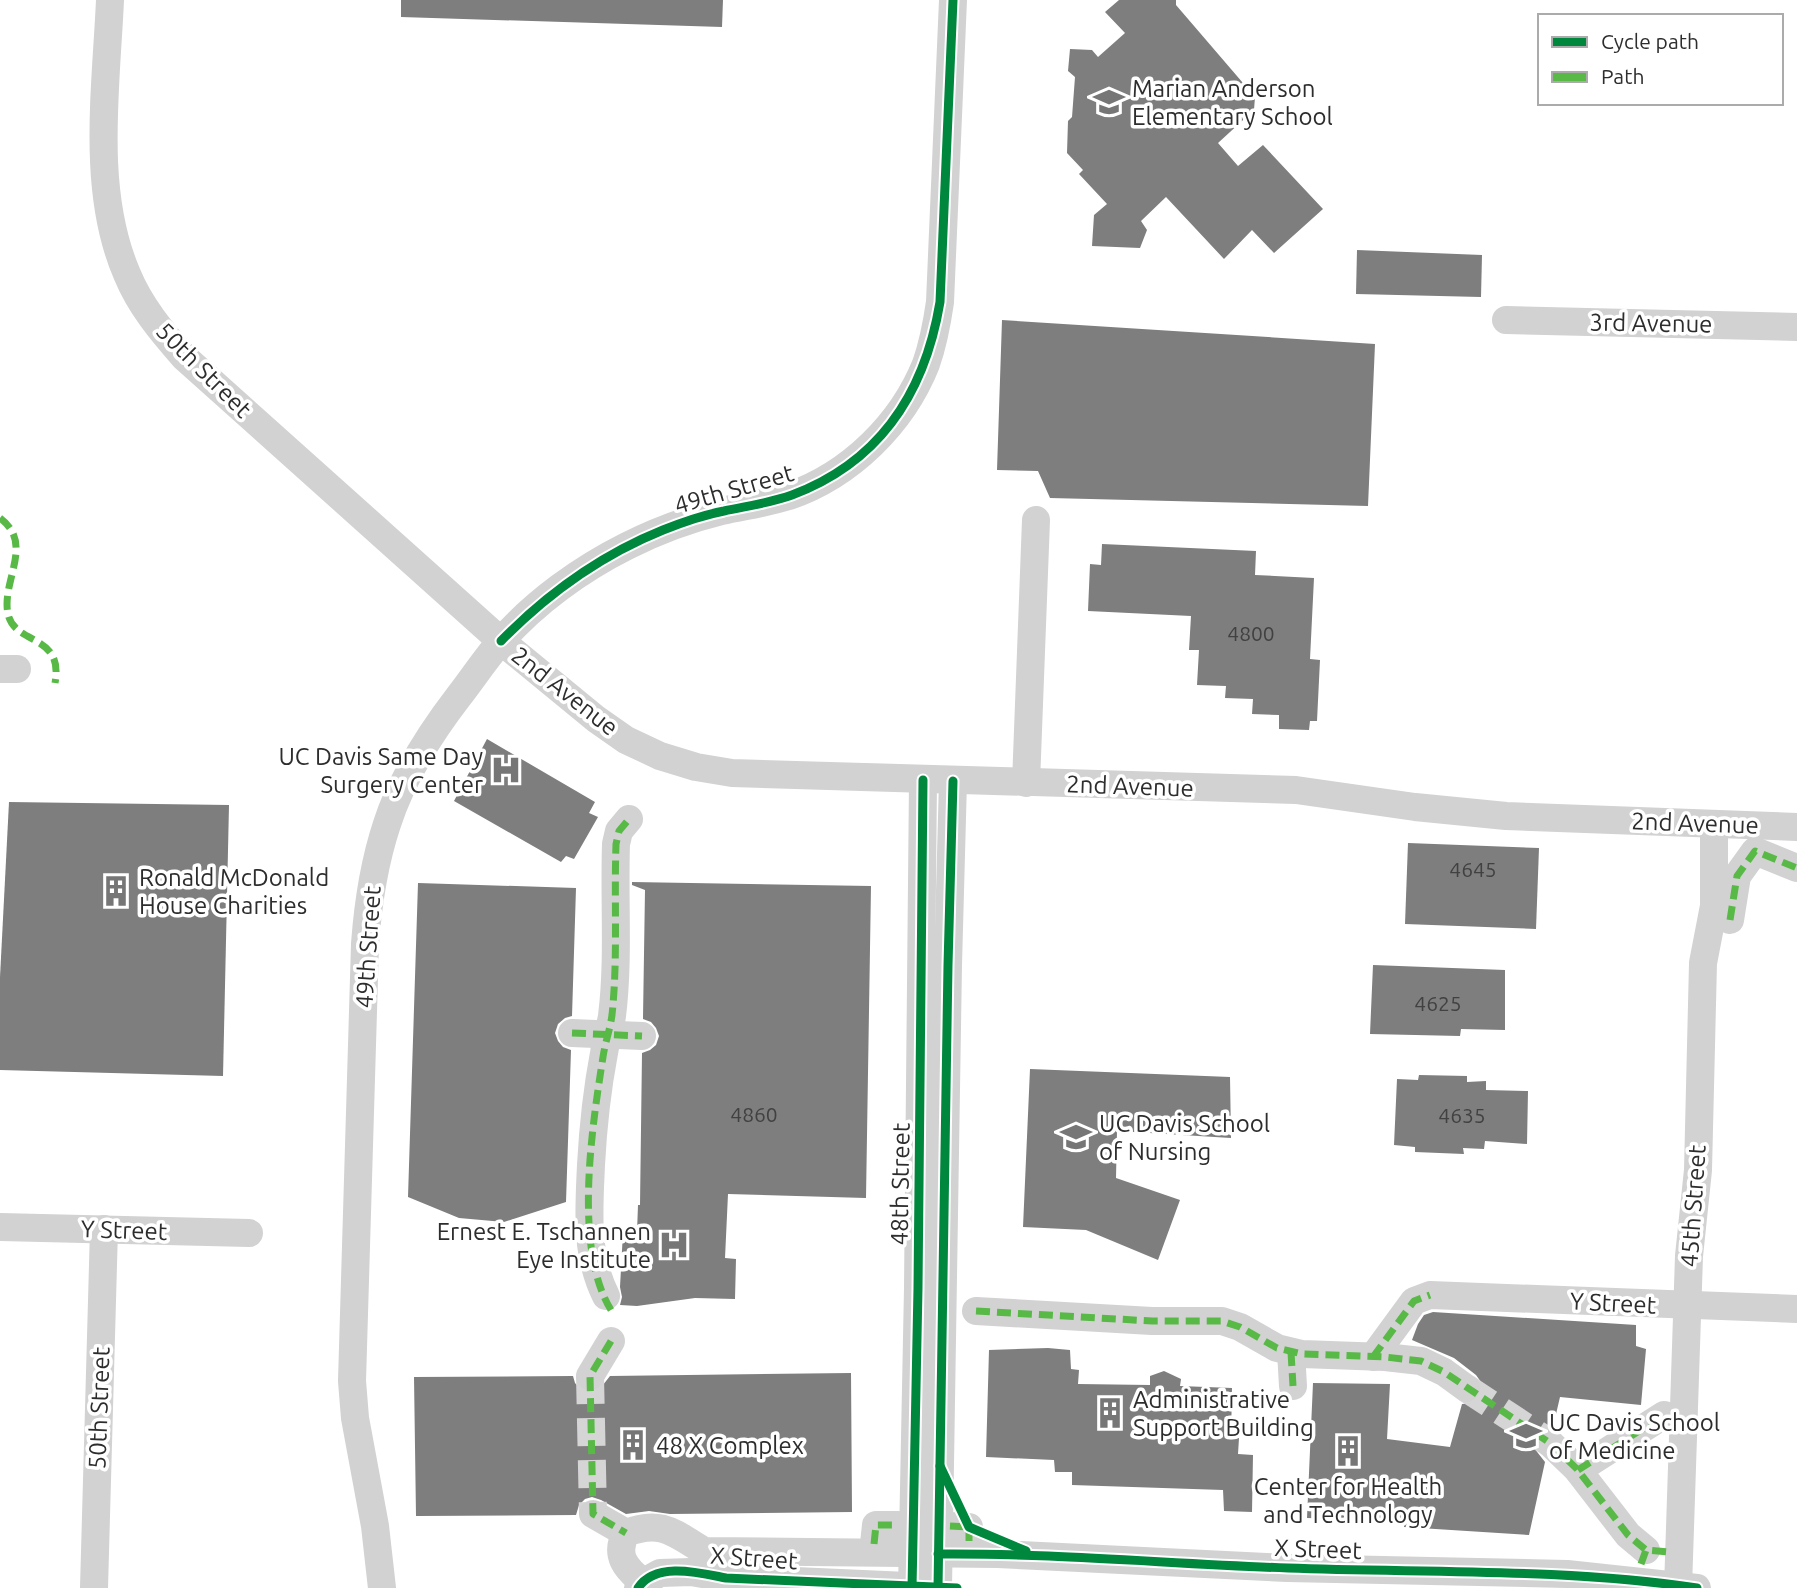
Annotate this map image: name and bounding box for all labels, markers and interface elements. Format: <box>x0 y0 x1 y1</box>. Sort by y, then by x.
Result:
legend <box>1538 14 1783 105</box>
text: Cycle path <box>1601 29 1699 53</box>
text: Path <box>1601 64 1644 88</box>
place label: Marian Anderson Elementary School <box>1132 75 1333 130</box>
school or university icon: Marian Anderson Elementary School <box>1092 85 1126 119</box>
street label: 3rd Avenue <box>1589 308 1713 338</box>
street label: 50th Street <box>151 317 257 423</box>
street label: 49th Street <box>671 459 797 519</box>
house number: 4800 <box>1227 621 1275 645</box>
street label: 2nd Avenue <box>506 641 624 741</box>
place label: UC Davis Same Day Surgery Center <box>278 743 483 798</box>
hospital icon: UC Davis Same Day Surgery Center <box>489 753 523 787</box>
street label: 2nd Avenue <box>1066 770 1194 802</box>
street label: 2nd Avenue <box>1631 807 1759 839</box>
house number: 4645 <box>1449 857 1497 881</box>
place label: Ronald McDonald House Charities <box>139 864 329 919</box>
building icon: Ronald McDonald House Charities <box>99 874 133 908</box>
street label: 49th Street <box>350 884 386 1009</box>
house number: 4625 <box>1414 991 1462 1015</box>
house number: 4860 <box>730 1102 778 1126</box>
house number: 4635 <box>1438 1103 1486 1127</box>
place label: UC Davis School of Nursing <box>1099 1110 1270 1165</box>
school or university icon: UC Davis School of Nursing <box>1059 1120 1093 1154</box>
street label: 48th Street <box>885 1122 915 1246</box>
street label: 45th Street <box>1675 1143 1711 1268</box>
street label: Y Street <box>80 1215 168 1245</box>
place label: Ernest E. Tschannen Eye Institute <box>437 1218 651 1273</box>
hospital icon: Ernest E. Tschannen Eye Institute <box>657 1228 691 1262</box>
street label: Y Street <box>1569 1287 1657 1319</box>
street label: 50th Street <box>83 1346 115 1470</box>
place label: Administrative Support Building <box>1133 1386 1314 1441</box>
building icon: Administrative Support Building <box>1093 1396 1127 1430</box>
place label: UC Davis School of Medicine <box>1549 1409 1720 1464</box>
school or university icon: UC Davis School of Medicine <box>1509 1419 1543 1453</box>
building icon: 48 X Complex <box>616 1428 650 1462</box>
place label: 48 X Complex <box>656 1432 804 1459</box>
building icon: Center for Health and Technology <box>1331 1434 1365 1468</box>
place label: Center for Health and Technology <box>1254 1473 1442 1528</box>
street label: X Street <box>1274 1534 1363 1564</box>
street label: X Street <box>710 1541 799 1575</box>

